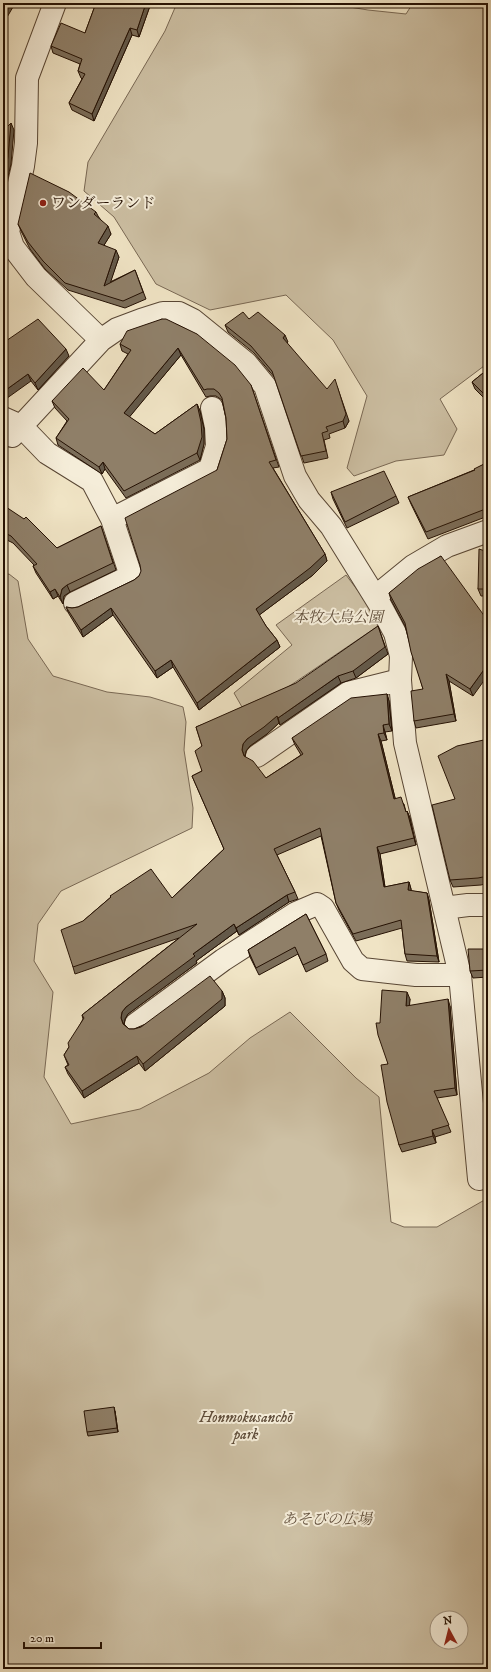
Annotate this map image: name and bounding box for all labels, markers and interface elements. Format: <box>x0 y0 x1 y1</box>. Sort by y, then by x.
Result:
place label: ワンダーランド <box>51 194 155 213</box>
marker: ワンダーランド <box>38 198 48 208</box>
park label: 本牧大鳥公園 <box>293 608 386 627</box>
park label: Honmokusanchō park <box>198 1408 294 1444</box>
park label: あそびの広場 <box>282 1510 374 1529</box>
north arrow <box>429 1610 469 1650</box>
text: N <box>443 1614 453 1629</box>
scale bar <box>24 1624 101 1650</box>
text: 20 m <box>30 1631 54 1646</box>

